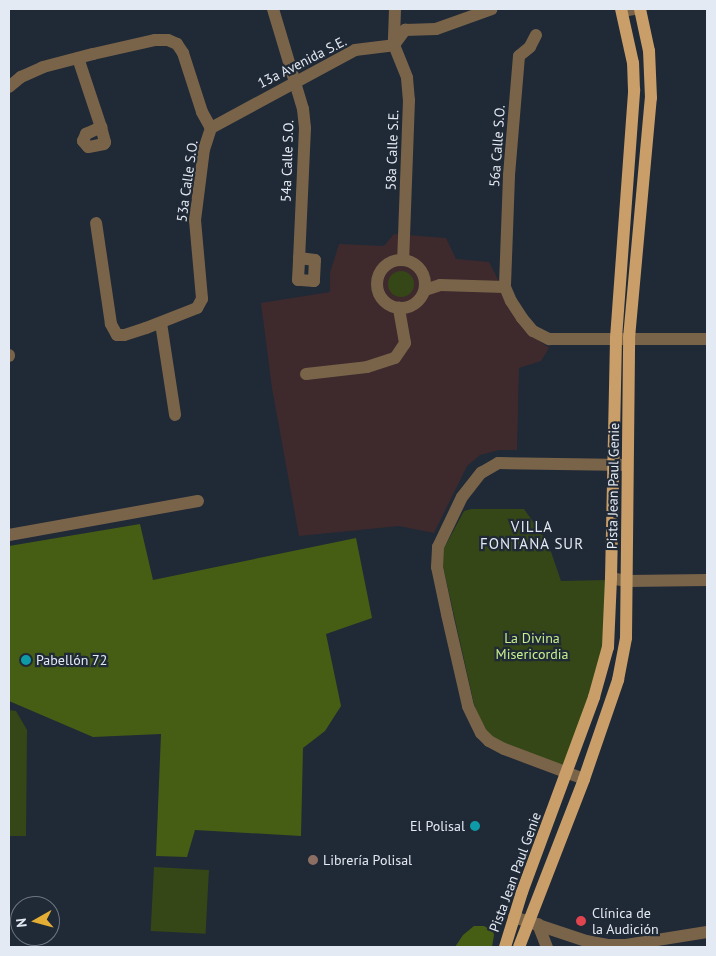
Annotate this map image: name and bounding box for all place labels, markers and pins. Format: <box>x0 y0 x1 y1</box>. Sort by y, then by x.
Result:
place label: Pabellón 72 <box>36 652 107 668</box>
marker: Pabellón 72 <box>20 654 32 666</box>
place label: El Polisal <box>410 818 465 834</box>
marker: El Polisal <box>469 820 481 832</box>
place label: Librería Polisal <box>323 852 412 868</box>
marker: Librería Polisal <box>307 854 319 866</box>
place label: Clínica de la Audición <box>592 905 659 938</box>
marker: Clínica de la Audición <box>574 914 588 928</box>

